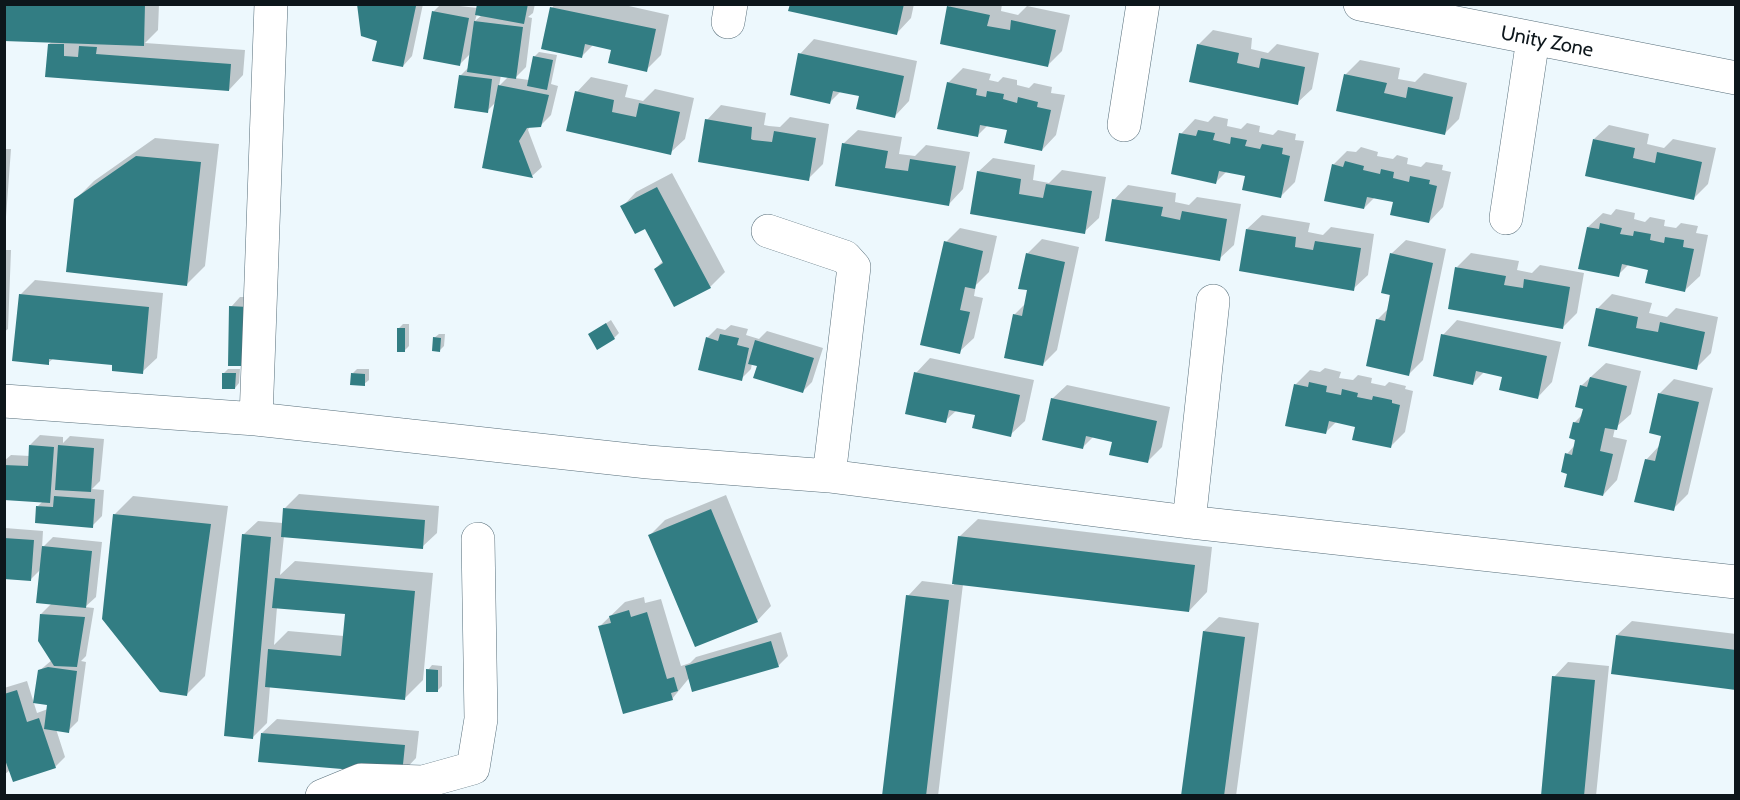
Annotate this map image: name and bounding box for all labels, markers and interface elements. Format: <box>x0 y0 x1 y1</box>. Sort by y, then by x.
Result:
street label: Unity Zone <box>1499 21 1595 63</box>

